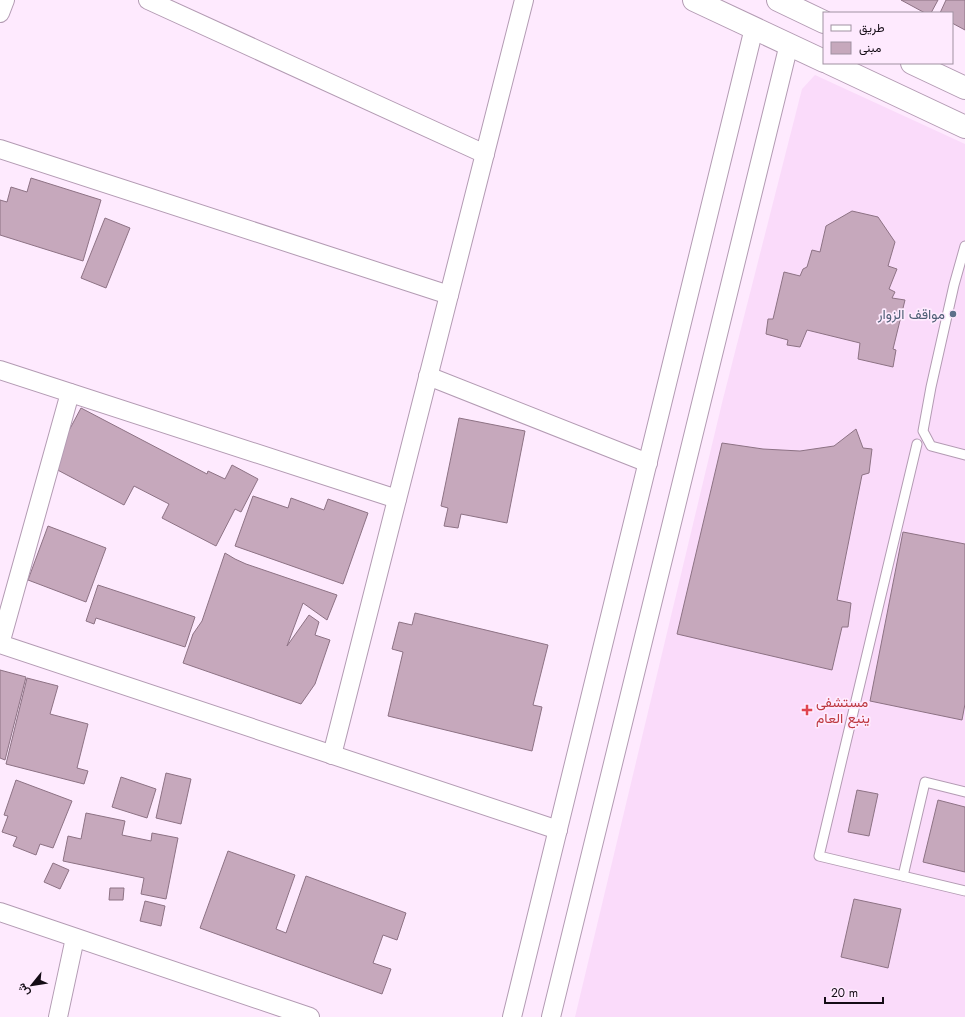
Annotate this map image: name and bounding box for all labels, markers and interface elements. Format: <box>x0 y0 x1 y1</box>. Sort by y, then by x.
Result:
legend <box>823 12 953 64</box>
text: طريق <box>859 19 885 37</box>
text: مبنى <box>859 39 881 57</box>
place label: مواقف الزوار <box>877 304 945 324</box>
marker: مواقف الزوار <box>948 309 958 319</box>
place label: مستشفى ينبع العام <box>816 692 870 729</box>
marker: مستشفى ينبع العام <box>801 704 813 716</box>
north arrow <box>12 965 52 1005</box>
scale bar <box>825 979 883 1005</box>
text: ش <box>13 980 34 1000</box>
text: 20 m <box>831 984 858 1002</box>

